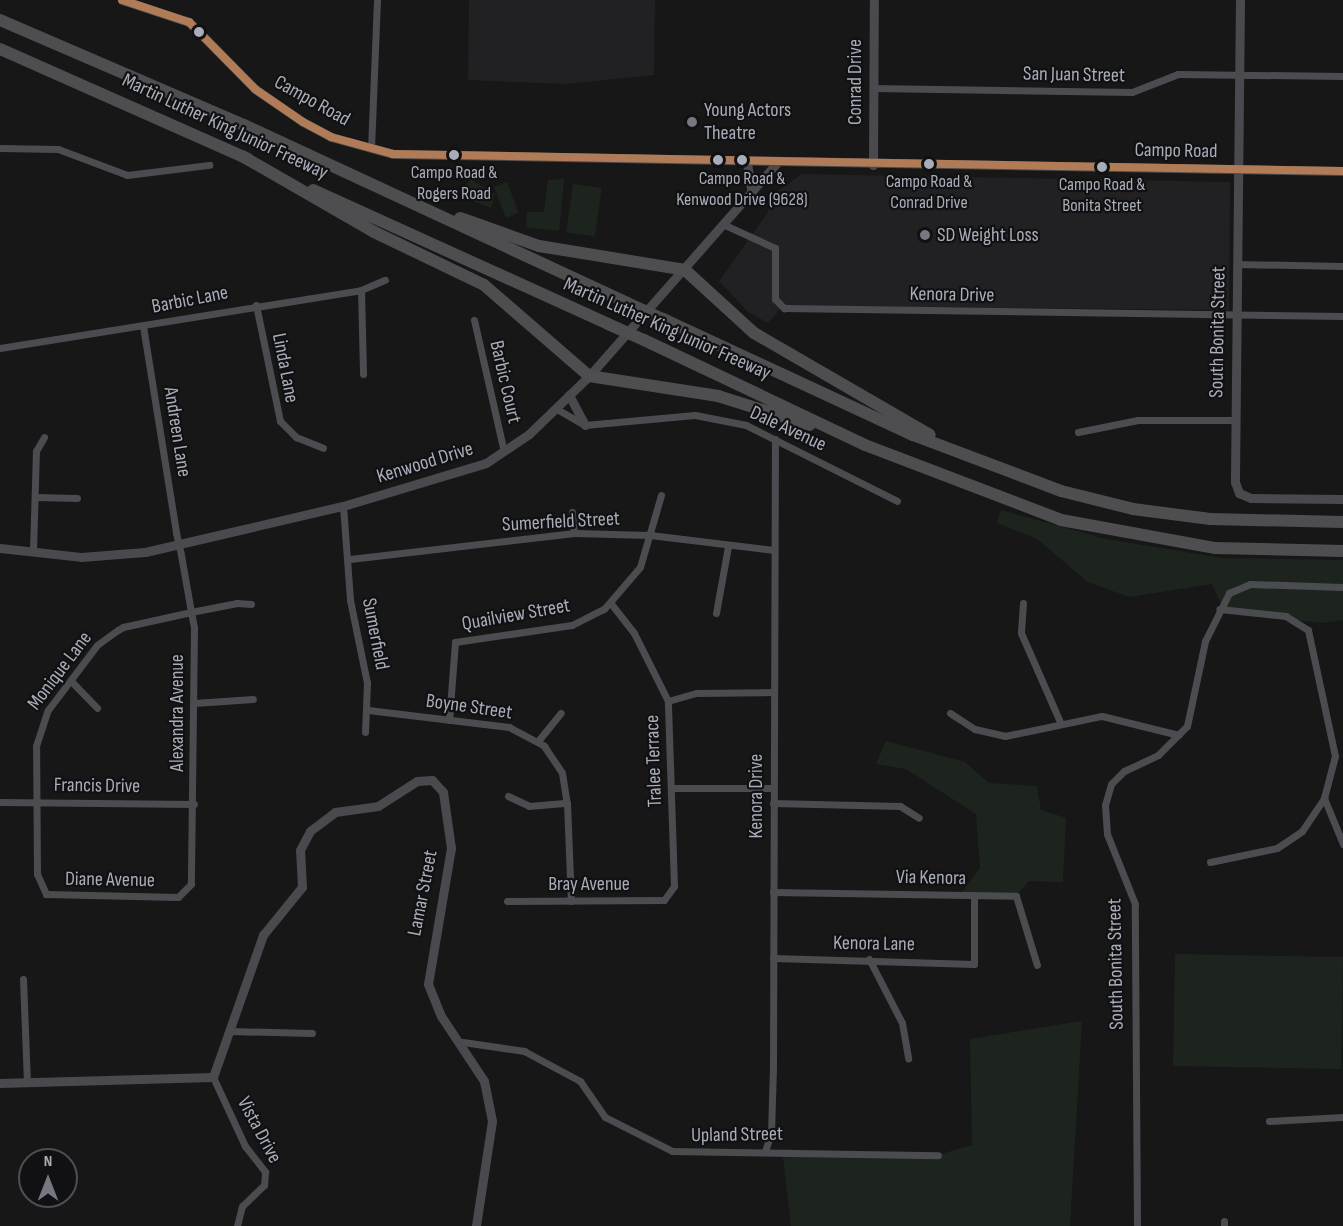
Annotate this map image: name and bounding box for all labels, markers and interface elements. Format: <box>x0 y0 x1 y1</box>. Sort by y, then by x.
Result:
unlabelled marker <box>193 26 205 38</box>
street label: Conrad Drive <box>843 39 867 125</box>
street label: San Juan Street <box>1023 62 1125 88</box>
street label: Martin Luther King Junior Freeway <box>118 69 332 185</box>
street label: Campo Road <box>270 70 354 132</box>
place label: Young Actors Theatre <box>704 98 791 145</box>
marker: Young Actors Theatre <box>685 115 699 129</box>
street label: Campo Road <box>1134 138 1218 164</box>
marker: Campo Road & Rogers Road <box>448 149 460 161</box>
unlabelled marker <box>712 154 724 166</box>
marker: Campo Road & Kenwood Drive (9628) <box>736 154 748 166</box>
marker: Campo Road & Conrad Drive <box>923 158 935 170</box>
marker: Campo Road & Bonita Street <box>1096 161 1108 173</box>
place label: Campo Road & Rogers Road <box>411 163 497 206</box>
place label: Campo Road & Kenwood Drive (9628) <box>676 169 808 212</box>
place label: Campo Road & Conrad Drive <box>886 172 972 214</box>
place label: Campo Road & Bonita Street <box>1059 175 1145 218</box>
place label: SD Weight Loss <box>937 223 1039 247</box>
marker: SD Weight Loss <box>918 228 932 242</box>
street label: South Bonita Street <box>1205 266 1231 398</box>
street label: Martin Luther King Junior Freeway <box>560 272 774 386</box>
street label: Barbic Lane <box>150 281 230 319</box>
street label: Kenora Drive <box>909 282 995 308</box>
street label: Linda Lane <box>266 331 304 405</box>
street label: Barbic Court <box>484 338 526 426</box>
street label: Andreen Lane <box>158 385 196 479</box>
street label: Dale Avenue <box>746 401 830 457</box>
street label: Kenwood Drive <box>374 437 476 489</box>
street label: Sumerfield Street <box>501 507 621 537</box>
street label: Quailview Street <box>460 594 572 636</box>
street label: Sumerfield <box>356 596 394 672</box>
street label: Monique Lane <box>23 627 97 715</box>
street label: Alexandra Avenue <box>165 654 189 772</box>
street label: Boyne Street <box>424 689 514 725</box>
street label: Tralee Terrace <box>640 714 668 808</box>
street label: Kenora Drive <box>744 754 768 838</box>
street label: Francis Drive <box>54 773 140 799</box>
street label: Lamar Street <box>403 848 443 938</box>
street label: Via Kenora <box>896 865 966 891</box>
street label: Diane Avenue <box>65 867 155 893</box>
street label: Bray Avenue <box>548 872 630 896</box>
street label: South Bonita Street <box>1103 898 1129 1030</box>
street label: Kenora Lane <box>833 931 915 957</box>
street label: Vista Drive <box>232 1093 286 1167</box>
street label: Upland Street <box>691 1122 783 1148</box>
north arrow <box>18 1148 78 1208</box>
text: N <box>44 1152 52 1171</box>

